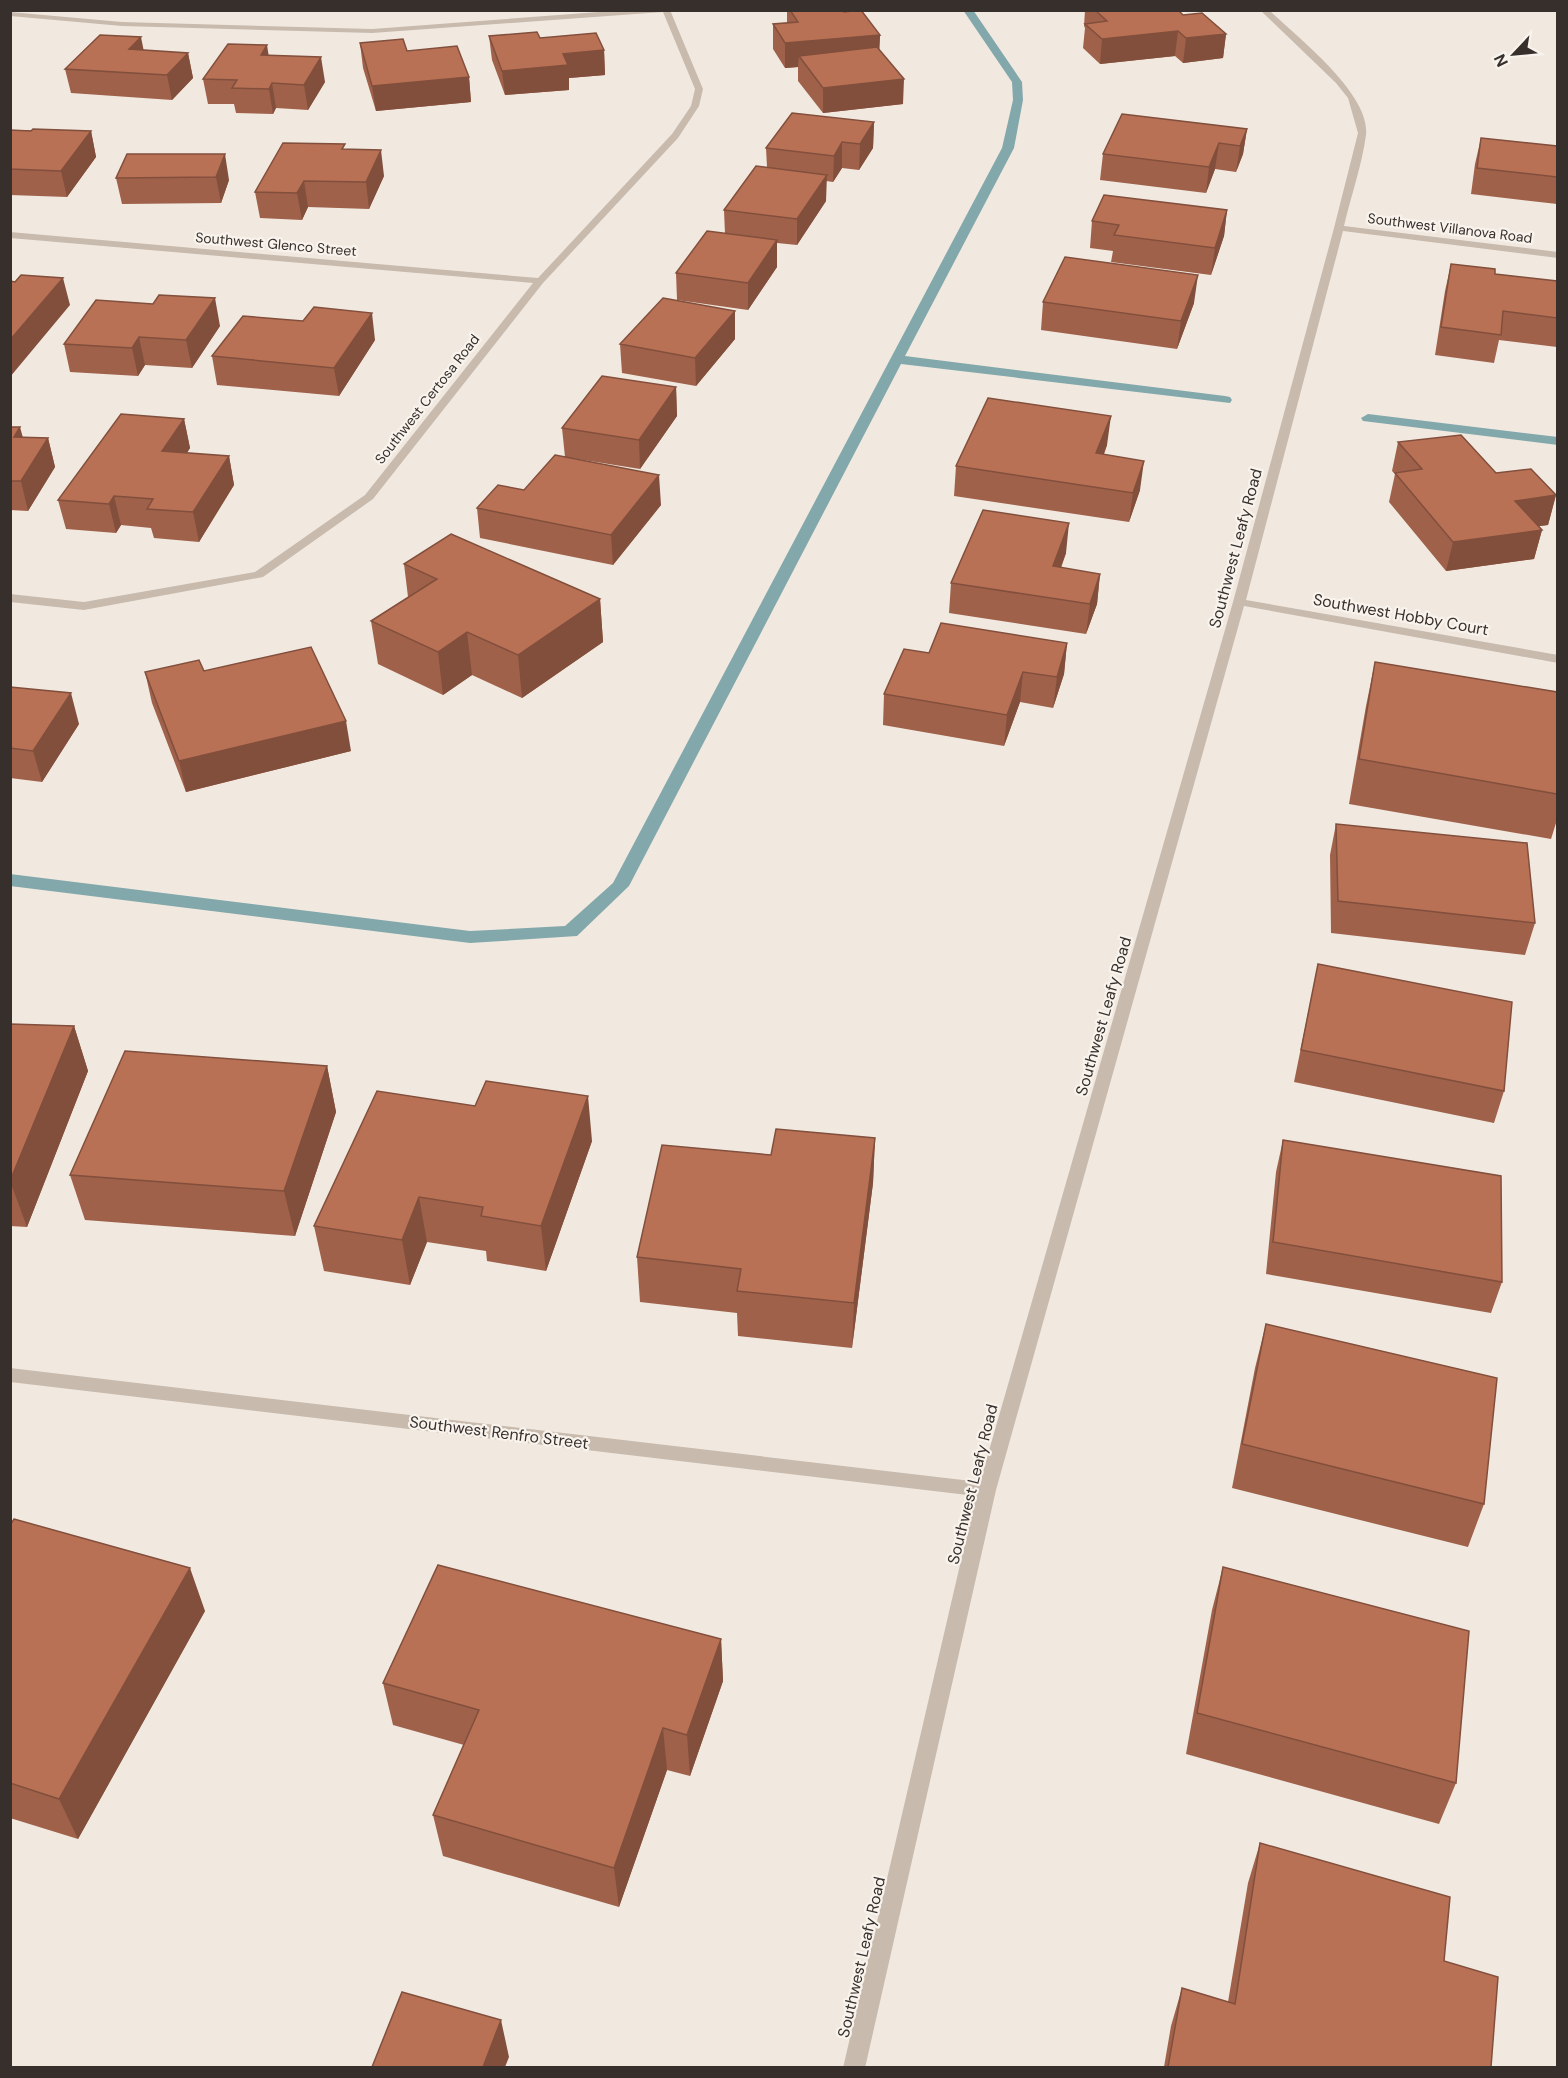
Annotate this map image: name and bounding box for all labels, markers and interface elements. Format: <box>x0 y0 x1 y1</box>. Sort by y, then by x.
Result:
north arrow <box>1484 24 1544 84</box>
text: N <box>1489 51 1513 70</box>
street label: Southwest Villanova Road <box>1367 209 1533 247</box>
street label: Southwest Glenco Street <box>195 228 357 260</box>
street label: Southwest Certosa Road <box>371 330 483 468</box>
street label: Southwest Leafy Road <box>1204 466 1267 630</box>
street label: Southwest Hobby Court <box>1312 589 1490 640</box>
street label: Southwest Leafy Road <box>1071 934 1136 1098</box>
street label: Southwest Leafy Road <box>942 1402 1003 1566</box>
street label: Southwest Renfro Street <box>408 1411 590 1454</box>
street label: Southwest Leafy Road <box>833 1875 890 2040</box>

